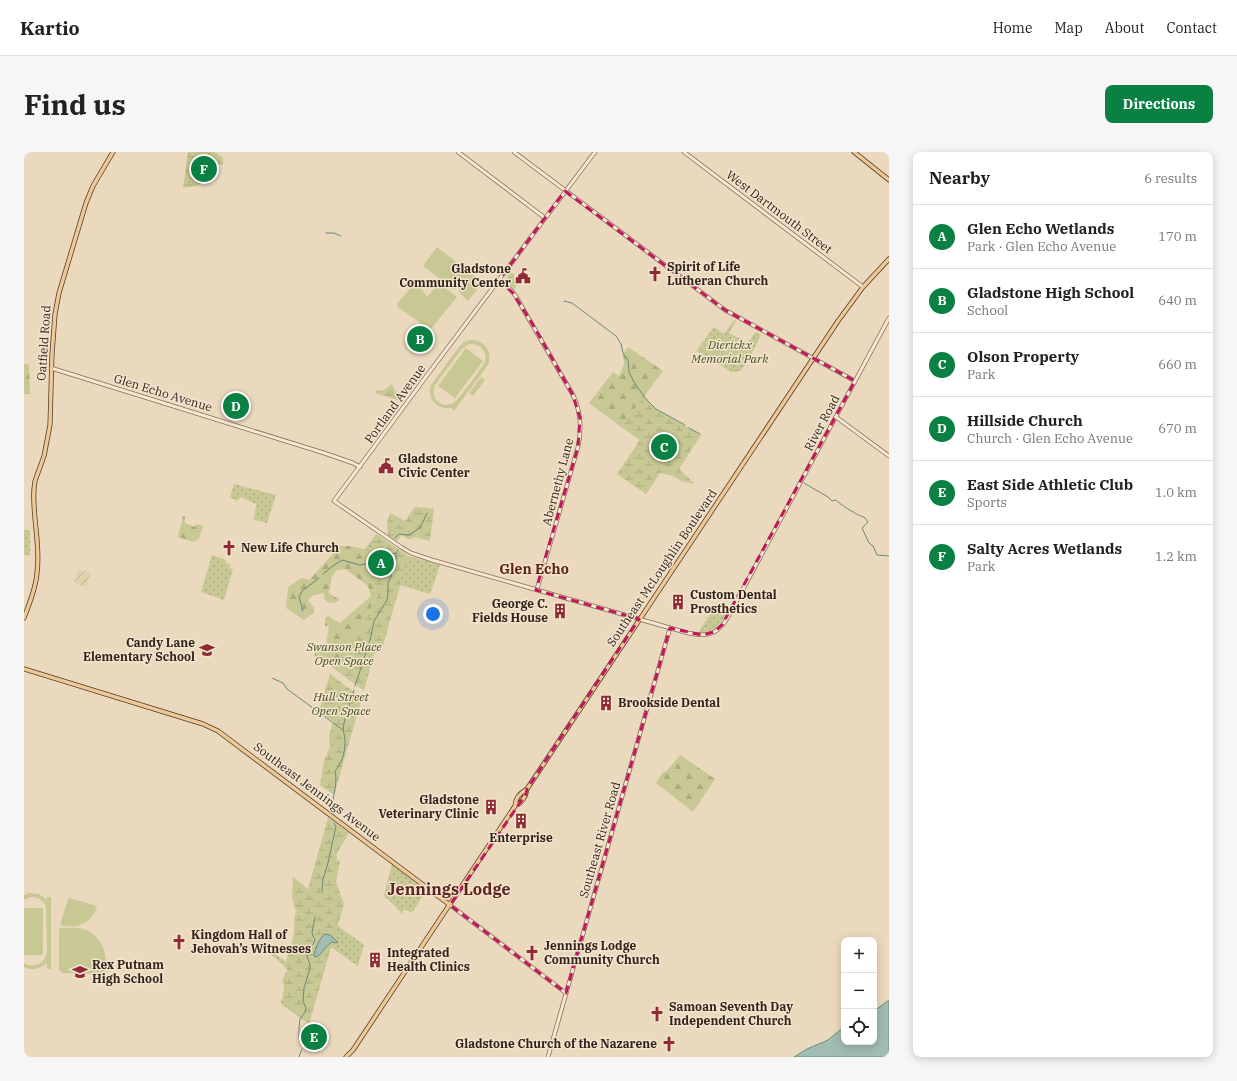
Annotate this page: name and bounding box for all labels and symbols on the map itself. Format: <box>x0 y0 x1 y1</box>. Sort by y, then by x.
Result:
pin: F <box>191 154 217 184</box>
street label: West Dartmouth Street <box>723 167 835 256</box>
place label: Spirit of Life Lutheran Church <box>667 259 769 288</box>
place label: Gladstone Community Center <box>399 261 511 290</box>
church icon: Spirit of Life Lutheran Church <box>646 265 664 283</box>
public building icon: Gladstone Community Center <box>514 267 532 285</box>
street label: Oatfield Road <box>33 305 54 381</box>
pin: B <box>407 324 433 354</box>
park label: Dierickx Memorial Park <box>690 337 769 366</box>
street label: Portland Avenue <box>361 361 428 446</box>
street label: Glen Echo Avenue <box>112 370 214 415</box>
pin: D <box>223 391 249 421</box>
street label: River Road <box>801 392 843 453</box>
pin: C <box>651 432 677 462</box>
street label: Abernethy Lane <box>539 437 576 527</box>
place label: Gladstone Civic Center <box>398 451 470 480</box>
public building icon: Gladstone Civic Center <box>377 457 395 475</box>
street label: Southeast McLoughlin Boulevard <box>603 486 720 649</box>
church icon: New Life Church <box>220 539 238 557</box>
place label: New Life Church <box>241 540 339 555</box>
pin: A <box>368 548 394 578</box>
district label: Glen Echo <box>499 560 569 578</box>
place label: Custom Dental Prosthetics <box>690 587 777 616</box>
building icon: Custom Dental Prosthetics <box>669 593 687 611</box>
place label: George C. Fields House <box>472 596 548 625</box>
building icon: George C. Fields House <box>551 602 569 620</box>
your location <box>423 604 443 624</box>
place label: Candy Lane Elementary School <box>83 635 195 664</box>
park label: Swanson Place Open Space <box>305 639 382 668</box>
school or university icon: Candy Lane Elementary School <box>198 641 216 659</box>
park label: Hull Street Open Space <box>312 689 371 718</box>
building icon: Brookside Dental <box>597 694 615 712</box>
place label: Brookside Dental <box>618 695 720 710</box>
street label: Southeast Jennings Avenue <box>251 739 384 844</box>
street label: Southeast River Road <box>576 780 623 900</box>
place label: Gladstone Veterinary Clinic <box>379 792 480 821</box>
building icon: Gladstone Veterinary Clinic <box>482 798 500 816</box>
building icon: Enterprise <box>512 812 530 830</box>
place label: Enterprise <box>489 830 553 845</box>
district label: Jennings Lodge <box>388 879 510 899</box>
place label: Kingdom Hall of Jehovah’s Witnesses <box>191 927 311 956</box>
church icon: Kingdom Hall of Jehovah’s Witnesses <box>170 933 188 951</box>
place label: Jennings Lodge Community Church <box>544 938 660 967</box>
church icon: Jennings Lodge Community Church <box>523 944 541 962</box>
place label: Integrated Health Clinics <box>387 945 470 974</box>
building icon: Integrated Health Clinics <box>366 951 384 969</box>
place label: Rex Putnam High School <box>92 957 164 986</box>
school or university icon: Rex Putnam High School <box>71 963 89 981</box>
place label: Samoan Seventh Day Independent Church <box>669 999 793 1028</box>
church icon: Samoan Seventh Day Independent Church <box>648 1005 666 1023</box>
pin: E <box>301 1022 327 1052</box>
church icon: Gladstone Church of the Nazarene <box>660 1035 678 1053</box>
place label: Gladstone Church of the Nazarene <box>455 1036 657 1051</box>

